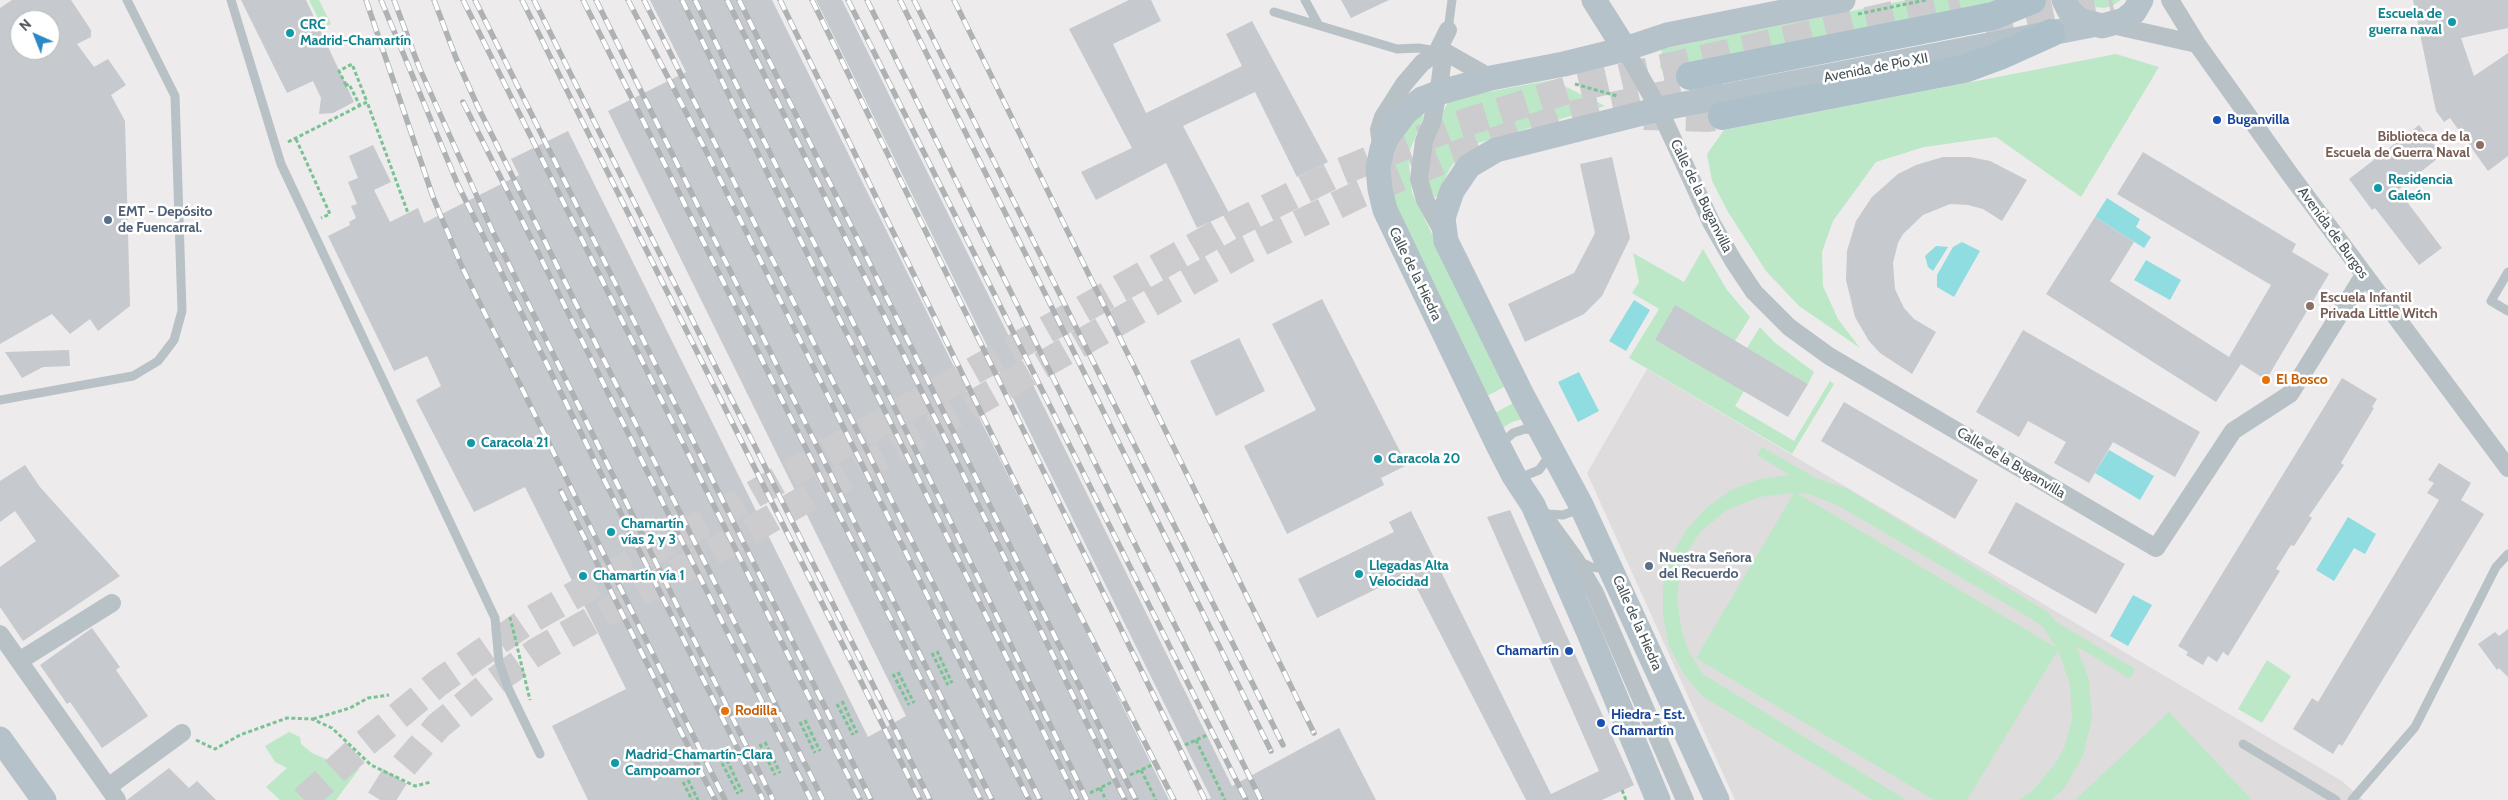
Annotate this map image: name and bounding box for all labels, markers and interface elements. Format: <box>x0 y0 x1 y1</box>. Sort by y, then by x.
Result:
place label: Escuela de guerra naval <box>2369 6 2442 38</box>
north arrow <box>10 10 60 60</box>
text: N <box>15 15 35 35</box>
marker: Escuela de guerra naval <box>2446 16 2458 28</box>
place label: CRC Madrid-Chamartín <box>300 17 411 49</box>
marker: CRC Madrid-Chamartín <box>284 27 296 39</box>
street label: Avenida de Pío XII <box>1822 50 1930 86</box>
place label: Buganvilla <box>2227 112 2290 128</box>
marker: Buganvilla <box>2211 114 2223 126</box>
place label: Biblioteca de la Escuela de Guerra Naval <box>2325 129 2470 162</box>
street label: Calle de la Buganvilla <box>1666 137 1736 255</box>
marker: Biblioteca de la Escuela de Guerra Naval <box>2474 139 2486 151</box>
place label: Residencia Galeón <box>2388 172 2453 204</box>
marker: Residencia Galeón <box>2372 182 2384 194</box>
street label: Avenida de Burgos <box>2294 184 2372 282</box>
place label: EMT - Depósito de Fuencarral. <box>118 204 212 236</box>
marker: EMT - Depósito de Fuencarral. <box>102 214 114 226</box>
street label: Calle de la Hiedra <box>1385 224 1445 324</box>
place label: Escuela Infantil Privada Little Witch <box>2320 290 2438 322</box>
marker: Escuela Infantil Privada Little Witch <box>2304 300 2316 312</box>
place label: El Bosco <box>2276 372 2328 388</box>
marker: El Bosco <box>2260 374 2272 386</box>
street label: Calle de la Buganvilla <box>1954 424 2068 502</box>
place label: Caracola 21 <box>481 435 549 451</box>
marker: Caracola 21 <box>465 437 477 449</box>
place label: Caracola 20 <box>1388 451 1460 467</box>
marker: Caracola 20 <box>1372 453 1384 465</box>
place label: Chamartín vías 2 y 3 <box>621 516 684 548</box>
marker: Chamartín vías 2 y 3 <box>605 526 617 538</box>
place label: Nuestra Señora del Recuerdo <box>1659 550 1752 582</box>
place label: Llegadas Alta Velocidad <box>1369 558 1449 590</box>
marker: Nuestra Señora del Recuerdo <box>1643 560 1655 572</box>
place label: Chamartín vía 1 <box>593 568 685 584</box>
marker: Llegadas Alta Velocidad <box>1353 568 1365 580</box>
marker: Chamartín vía 1 <box>577 570 589 582</box>
street label: Calle de la Hiedra <box>1609 573 1665 673</box>
place label: Chamartín <box>1496 643 1559 659</box>
marker: Chamartín <box>1563 645 1575 657</box>
place label: Rodilla <box>735 703 777 719</box>
marker: Rodilla <box>719 705 731 717</box>
place label: Hiedra - Est. Chamartín <box>1611 707 1685 740</box>
marker: Hiedra - Est. Chamartín <box>1595 717 1607 729</box>
place label: Madrid-Chamartín-Clara Campoamor <box>625 747 773 780</box>
marker: Madrid-Chamartín-Clara Campoamor <box>609 757 621 769</box>

